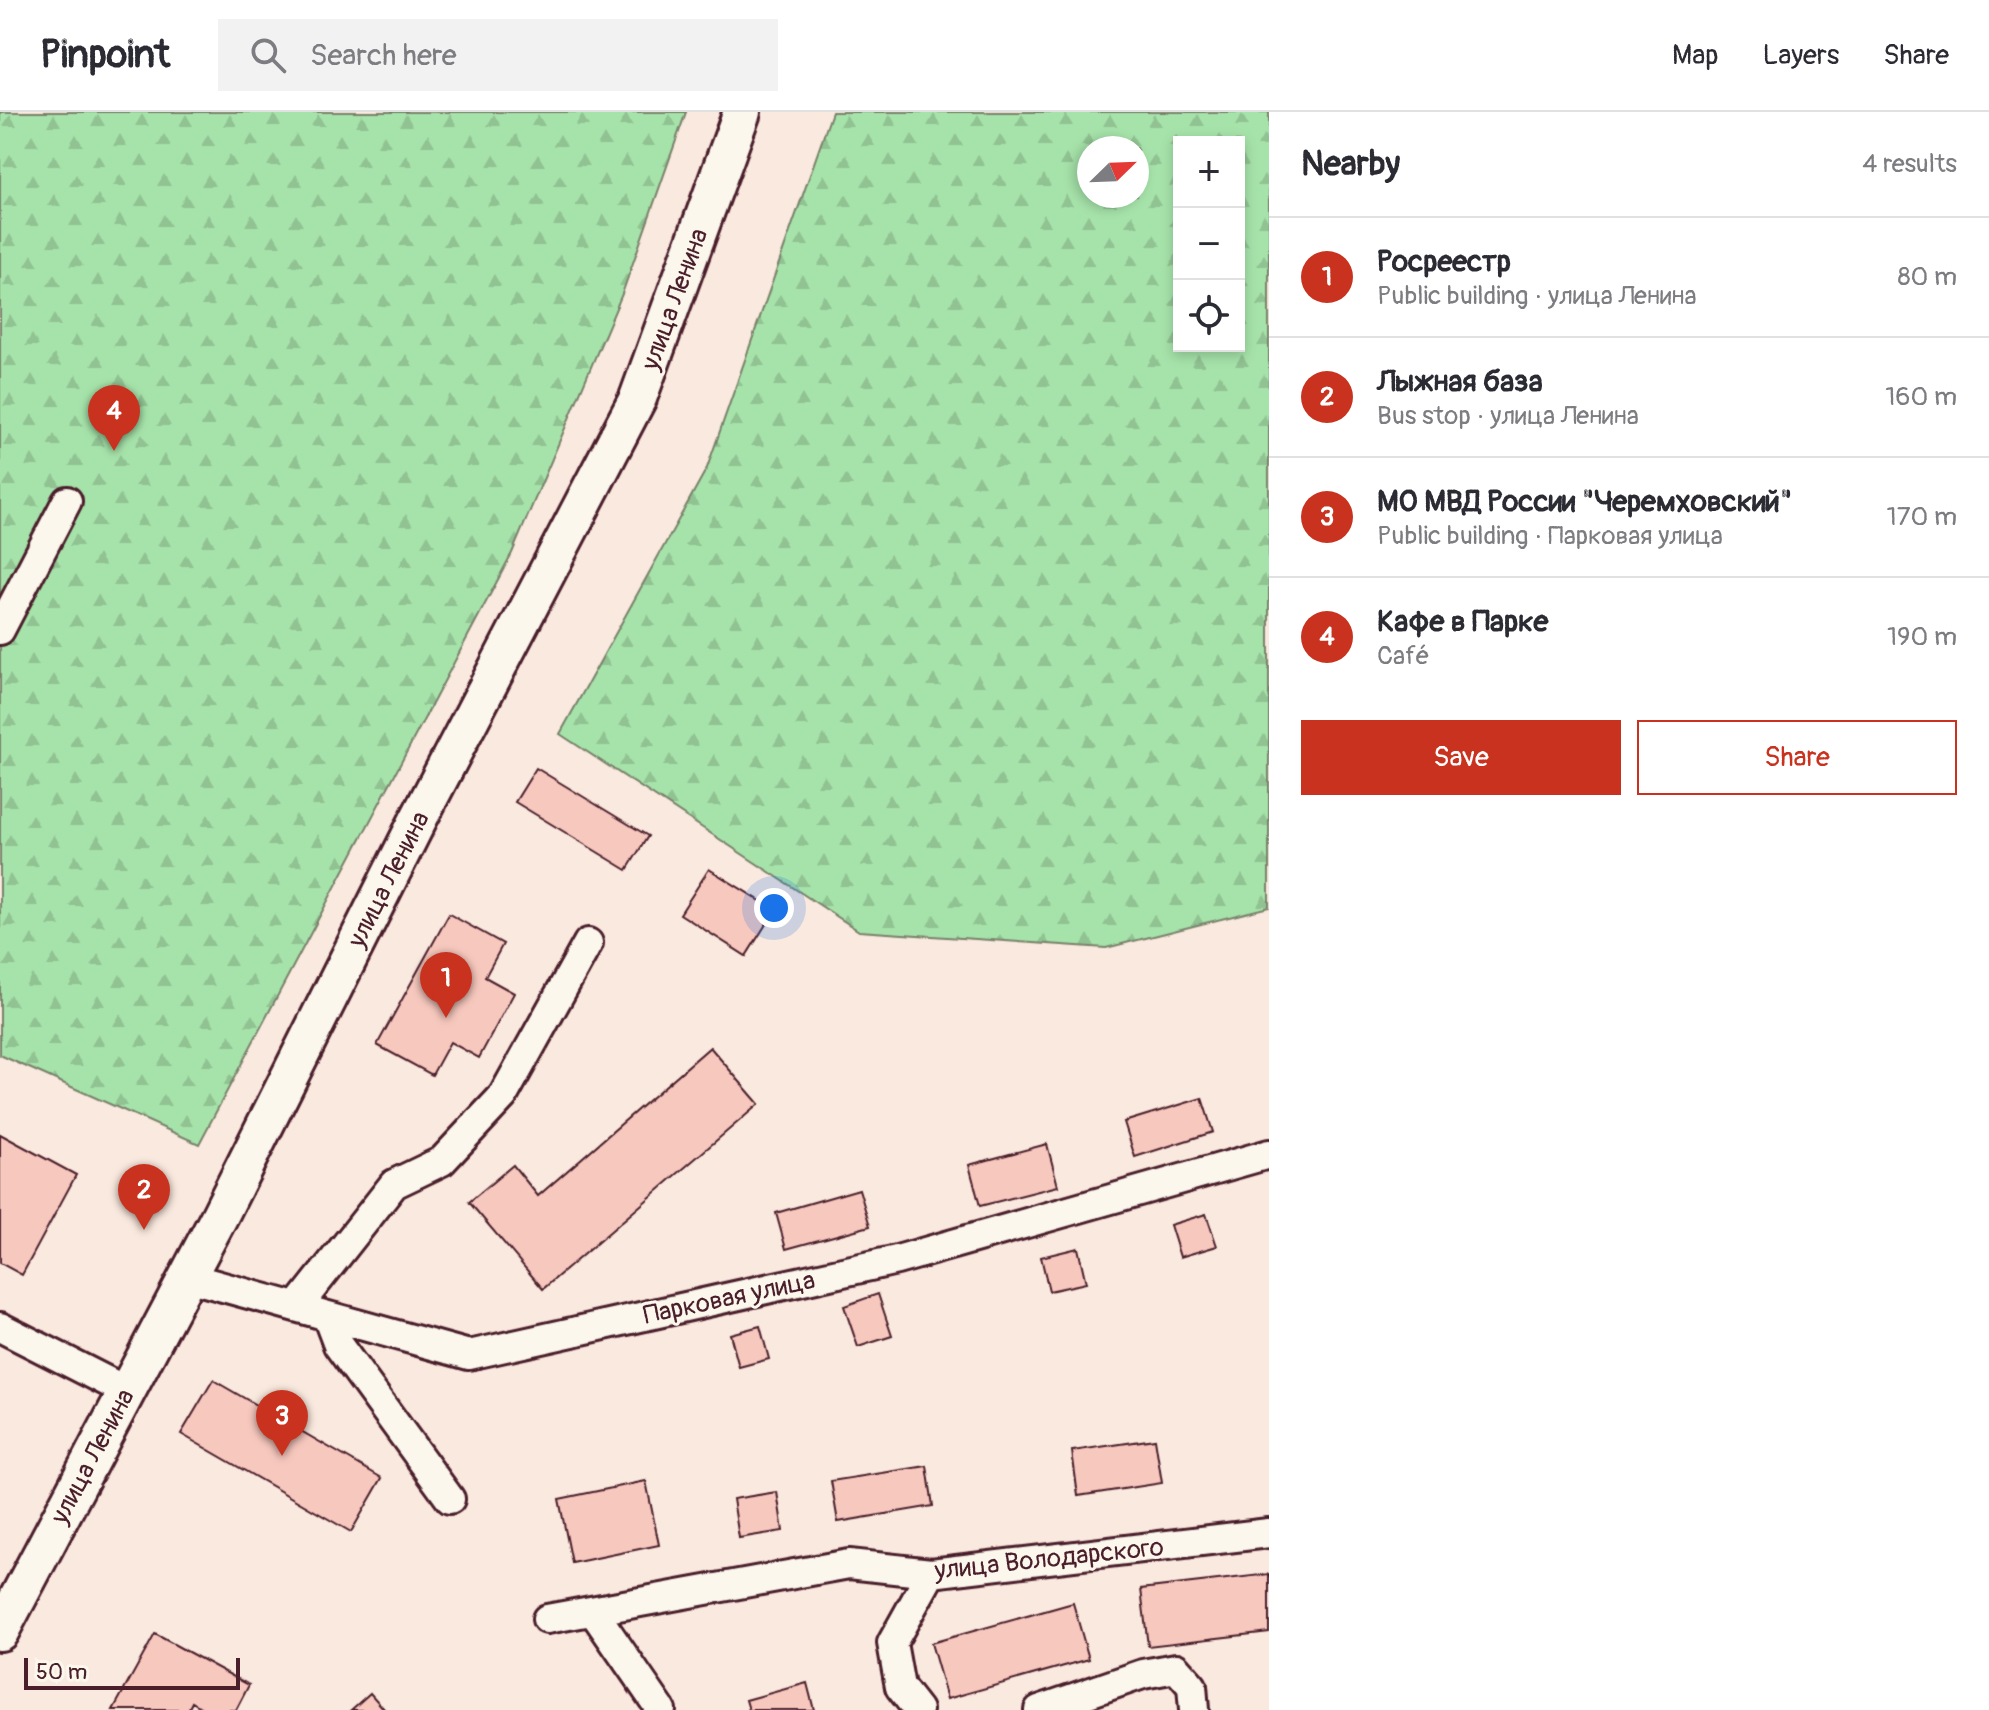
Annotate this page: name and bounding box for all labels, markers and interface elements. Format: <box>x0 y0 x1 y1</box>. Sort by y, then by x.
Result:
search box <box>218 19 778 91</box>
text: Pinpoint <box>40 31 170 79</box>
icon: search <box>246 33 290 77</box>
text: Search here <box>310 37 457 74</box>
text: Map <box>1672 38 1718 73</box>
text: Layers <box>1762 38 1839 73</box>
text: Share <box>1883 38 1949 73</box>
north arrow <box>1077 136 1149 208</box>
map controls <box>1173 136 1245 352</box>
button: + <box>1173 136 1245 208</box>
text: Nearby <box>1301 143 1400 186</box>
text: 4 results <box>1862 148 1957 180</box>
button: − <box>1173 208 1245 280</box>
street label: улица Ленина <box>634 224 715 375</box>
text: Росреестр <box>1377 243 1511 280</box>
text: 1 <box>1322 261 1332 293</box>
text: 80 m <box>1897 261 1957 293</box>
button: locate <box>1173 280 1245 352</box>
text: Public building · улица Ленина <box>1377 280 1697 312</box>
text: Лыжная база <box>1377 363 1543 400</box>
text: 2 <box>1320 381 1334 413</box>
text: 160 m <box>1885 381 1957 413</box>
pin: 4 <box>88 385 140 451</box>
text: Bus stop · улица Ленина <box>1377 400 1639 432</box>
text: МО МВД России "Черемховский" <box>1377 483 1792 520</box>
text: 3 <box>1320 501 1334 533</box>
text: 170 m <box>1887 501 1957 533</box>
text: Public building · Парковая улица <box>1377 520 1723 552</box>
text: Кафе в Парке <box>1377 603 1548 640</box>
text: 4 <box>1319 621 1335 653</box>
text: 190 m <box>1887 621 1957 653</box>
text: Café <box>1377 640 1430 672</box>
button: Save <box>1301 720 1621 795</box>
button: Share <box>1637 720 1957 795</box>
street label: улица Ленина <box>340 806 437 954</box>
your location <box>754 888 794 928</box>
pin: 1 <box>420 952 472 1018</box>
pin: 2 <box>118 1164 170 1230</box>
street label: Парковая улица <box>640 1264 818 1332</box>
street label: улица Ленина <box>43 1383 142 1530</box>
pin: 3 <box>256 1390 308 1456</box>
street label: улица Володарского <box>932 1531 1165 1587</box>
scale bar <box>24 1654 240 1690</box>
text: 50 m <box>36 1658 87 1686</box>

